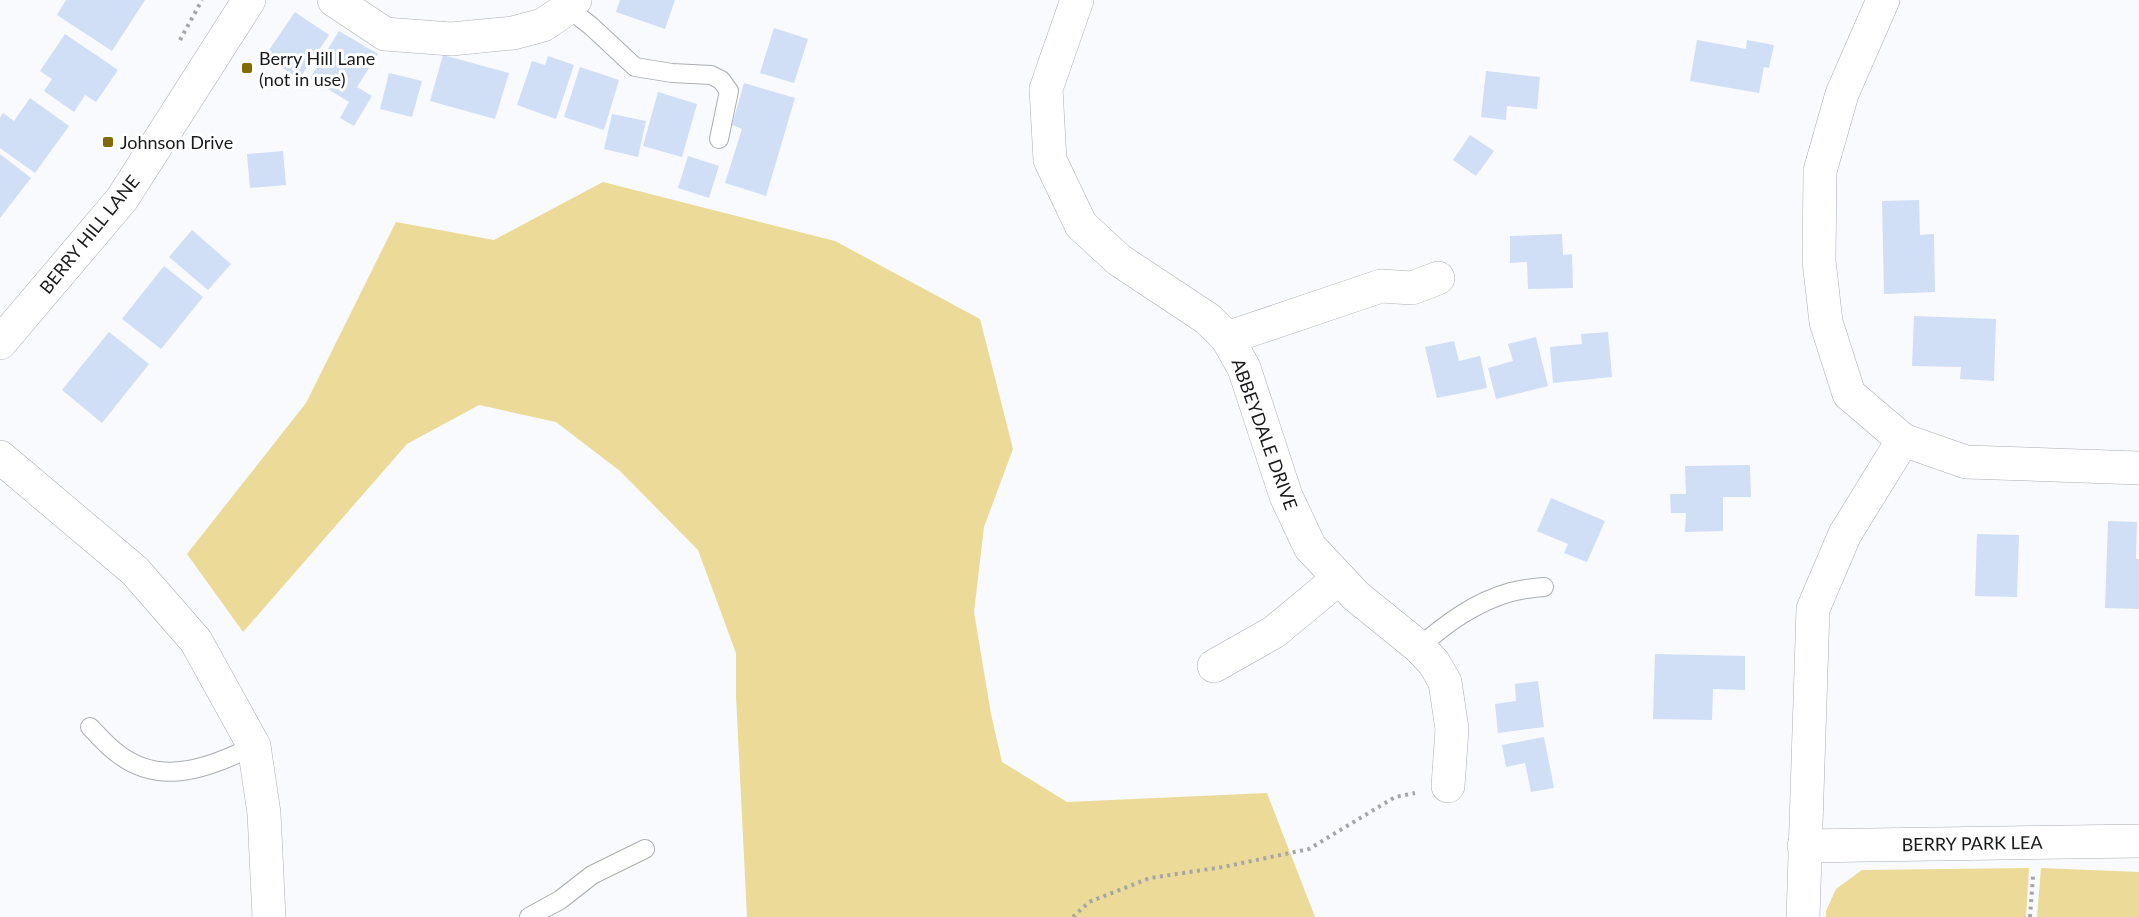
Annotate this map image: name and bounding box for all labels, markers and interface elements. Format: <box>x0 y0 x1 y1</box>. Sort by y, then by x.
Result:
place label: Berry Hill Lane (not in use) <box>259 47 375 90</box>
marker: Berry Hill Lane (not in use) <box>240 61 254 75</box>
place label: Johnson Drive <box>120 131 233 153</box>
marker: Johnson Drive <box>101 135 115 149</box>
street label: BERRY HILL LANE <box>34 170 144 298</box>
street label: ABBEYDALE DRIVE <box>1227 355 1303 513</box>
street label: BERRY PARK LEA <box>1901 831 2043 855</box>

